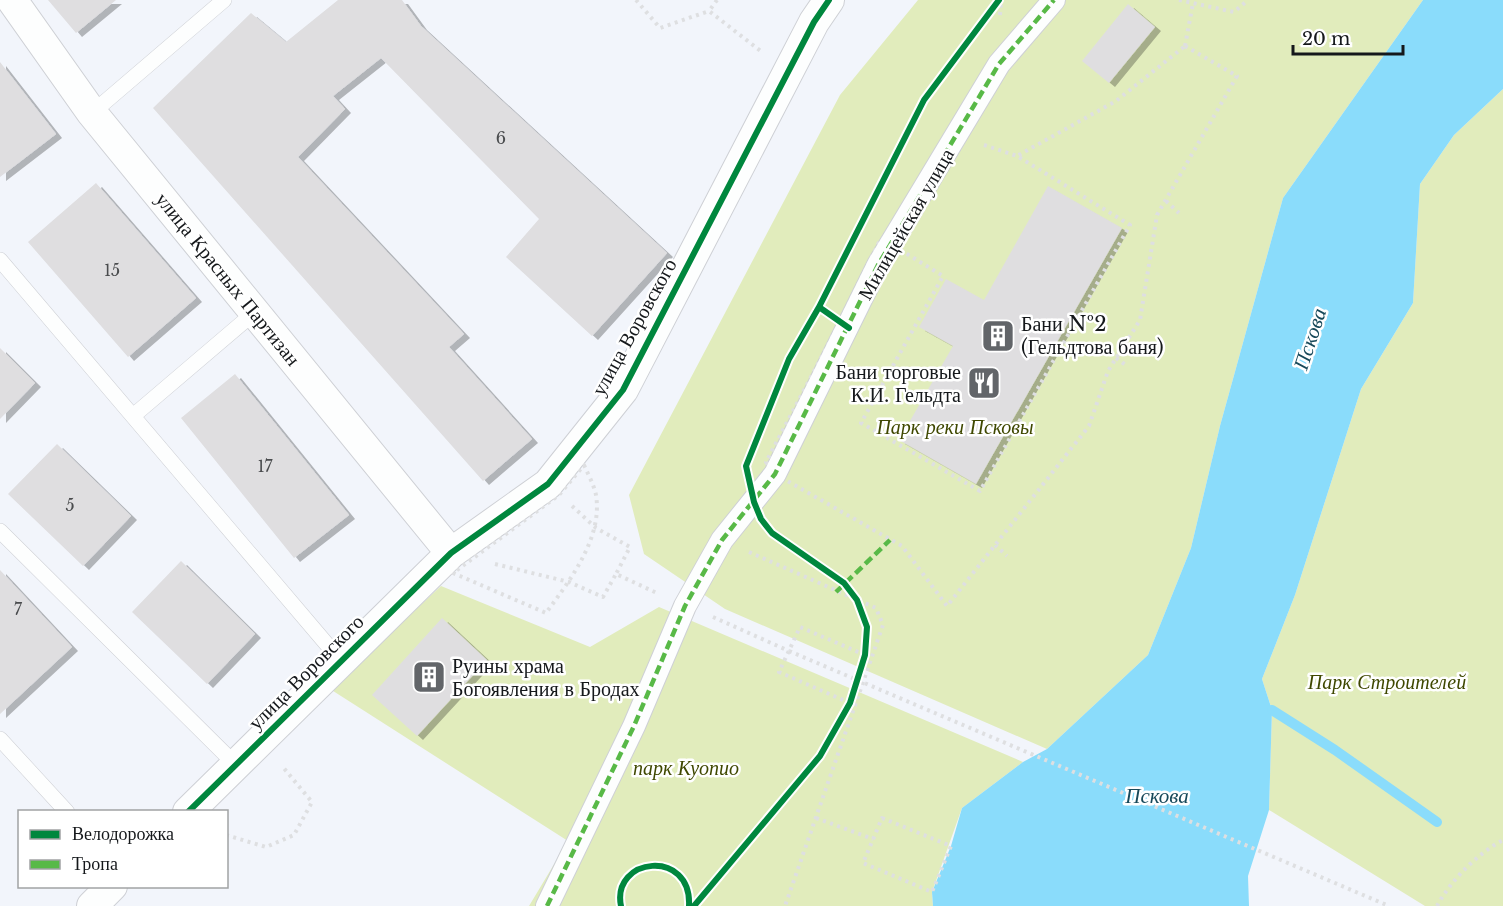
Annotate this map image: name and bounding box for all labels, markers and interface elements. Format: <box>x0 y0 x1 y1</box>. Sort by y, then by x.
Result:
scale bar <box>1293 18 1402 56</box>
text: 20 m <box>1302 28 1350 50</box>
house number: 6 <box>496 128 506 148</box>
street label: Милицейская улица <box>853 144 959 304</box>
street label: улица Красных Партизан <box>151 187 305 371</box>
street label: улица Воровского <box>586 254 682 400</box>
house number: 15 <box>104 260 120 280</box>
water label: Пскова <box>1288 305 1332 374</box>
place label: Бани №2 (Гельдтова баня) <box>1021 312 1164 359</box>
building icon: Бани №2 (Гельдтова баня) <box>980 318 1016 354</box>
place label: Бани торговые К.И. Гельдта <box>836 360 961 407</box>
restaurant icon: Бани торговые К.И. Гельдта <box>966 365 1002 401</box>
park label: Парк реки Псковы <box>875 415 1034 439</box>
house number: 17 <box>257 456 274 476</box>
house number: 5 <box>65 495 75 515</box>
house number: 7 <box>14 599 23 619</box>
street label: улица Воровского <box>243 609 369 735</box>
place label: Руины храма Богоявления в Бродах <box>452 654 640 701</box>
building icon: Руины храма Богоявления в Бродах <box>411 659 447 695</box>
park label: Парк Строителей <box>1307 670 1466 694</box>
park label: парк Куопио <box>633 756 739 780</box>
water label: Пскова <box>1124 783 1189 809</box>
legend <box>18 810 228 888</box>
text: Велодорожка <box>72 823 174 845</box>
text: Тропа <box>72 853 118 875</box>

